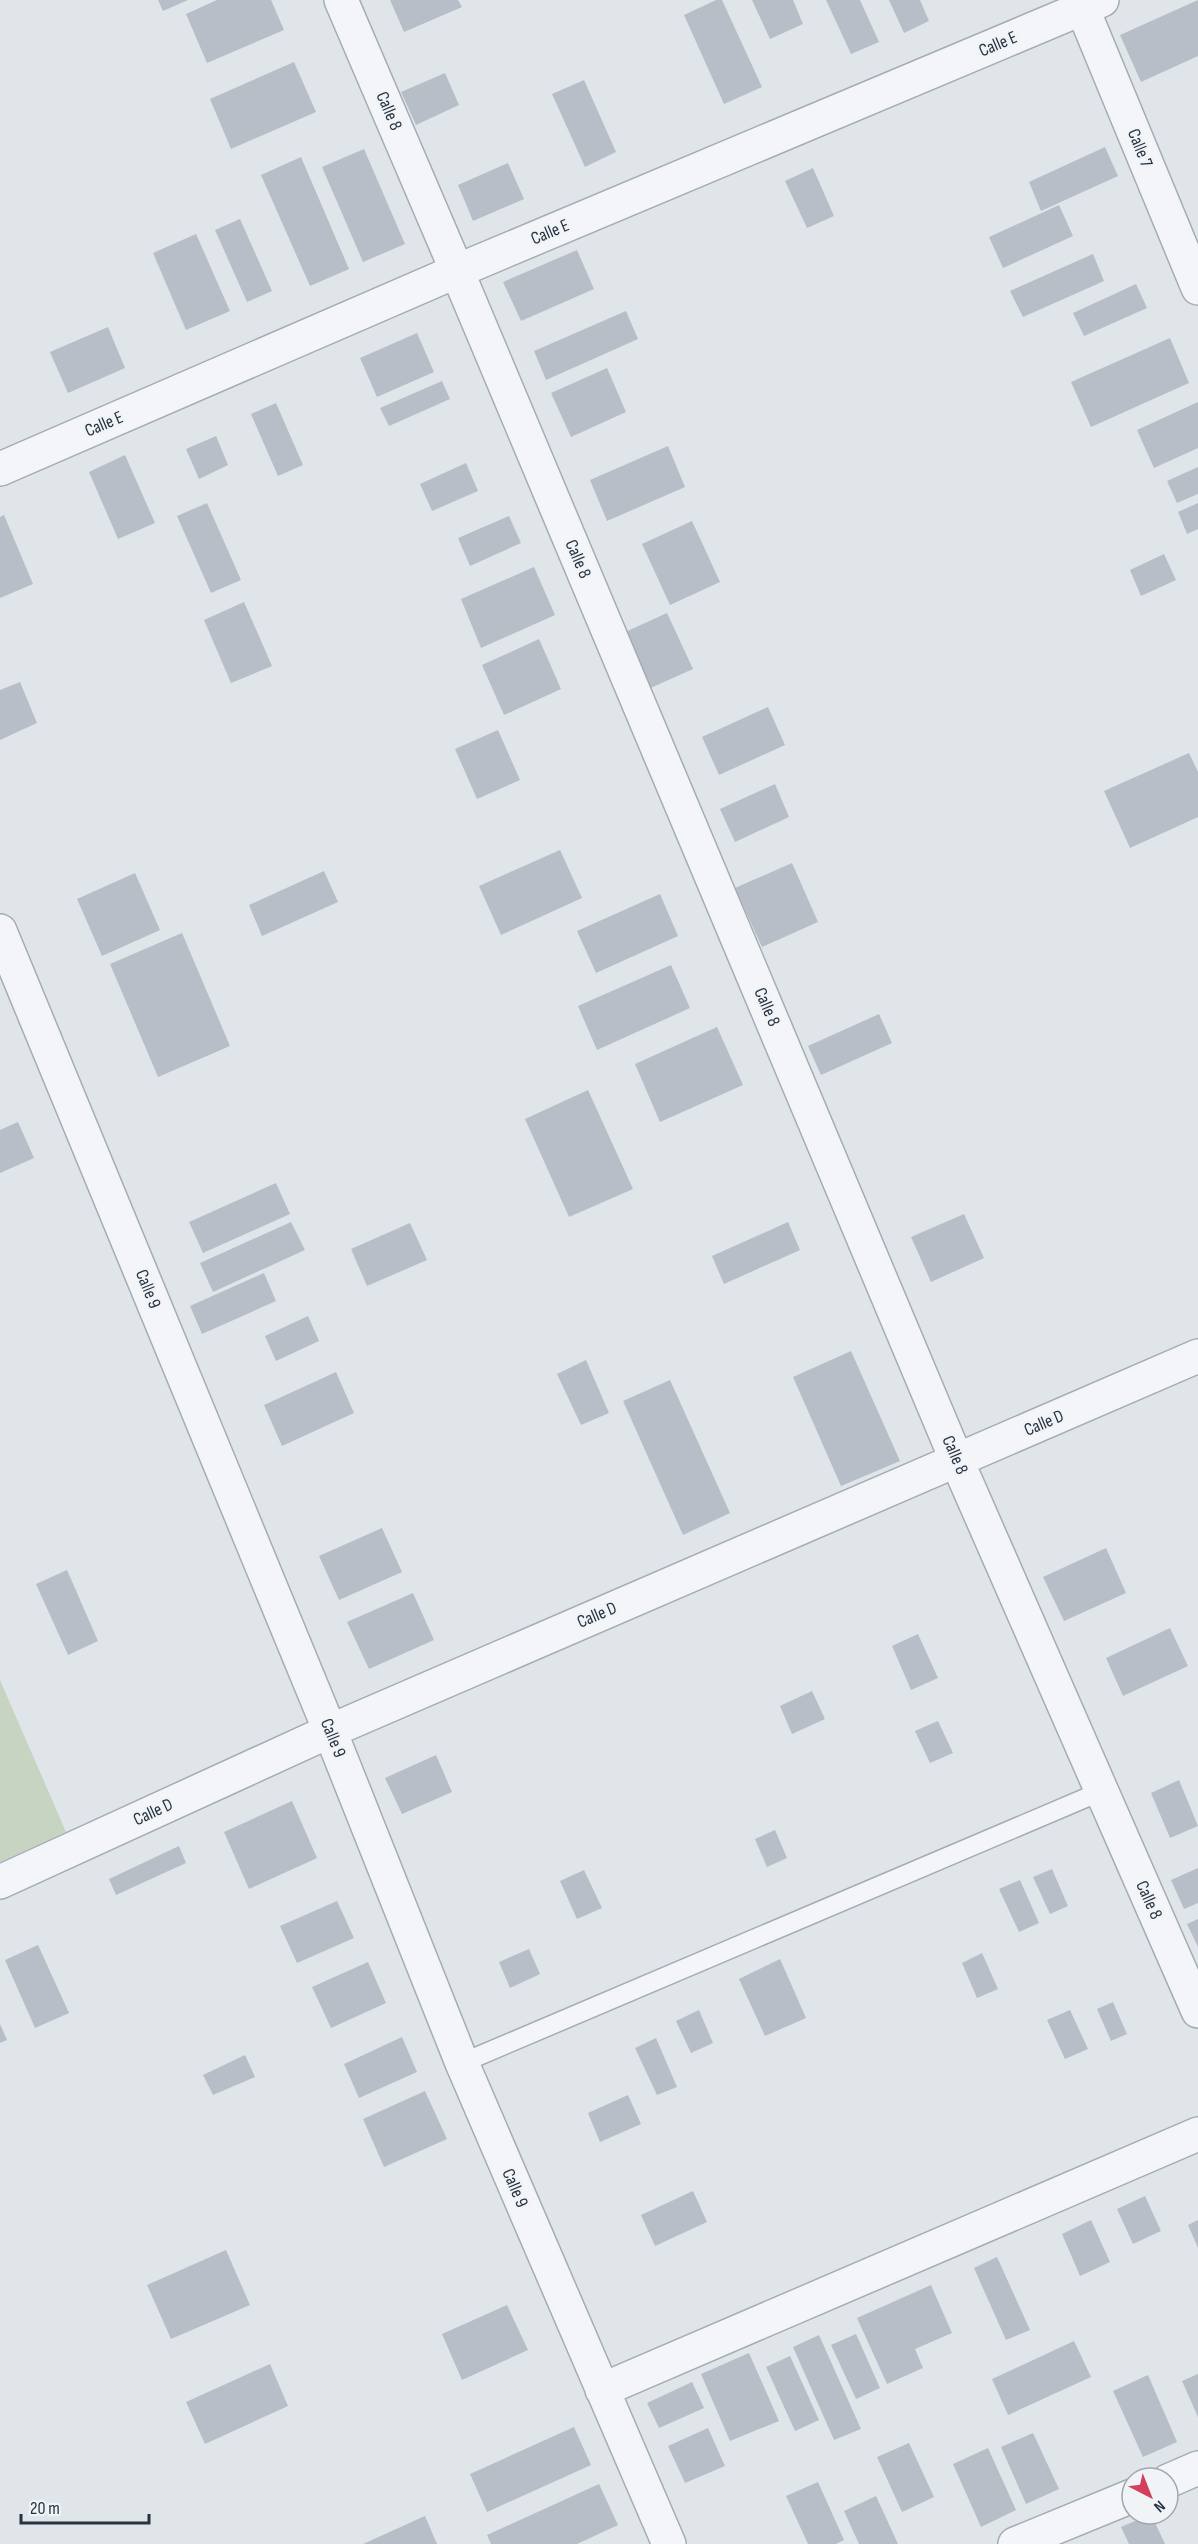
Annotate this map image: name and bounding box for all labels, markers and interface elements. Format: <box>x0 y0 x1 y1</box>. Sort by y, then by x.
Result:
street label: Calle E <box>976 27 1020 61</box>
street label: Calle 8 <box>372 88 407 134</box>
street label: Calle 7 <box>1123 126 1157 171</box>
street label: Calle E <box>528 215 572 249</box>
street label: Calle E <box>82 407 126 441</box>
street label: Calle 8 <box>561 536 596 582</box>
street label: Calle 8 <box>750 984 785 1030</box>
street label: Calle 9 <box>131 1266 165 1312</box>
street label: Calle D <box>1021 1405 1067 1441</box>
street label: Calle 8 <box>938 1432 973 1478</box>
street label: Calle D <box>574 1597 620 1633</box>
street label: Calle 9 <box>316 1715 350 1761</box>
street label: Calle D <box>130 1794 176 1830</box>
street label: Calle 8 <box>1131 1877 1167 1923</box>
street label: Calle 9 <box>497 2165 533 2211</box>
north arrow <box>1120 2466 1180 2526</box>
scale bar <box>21 2487 148 2525</box>
text: N <box>1150 2496 1169 2516</box>
text: 20 m <box>30 2498 60 2519</box>

